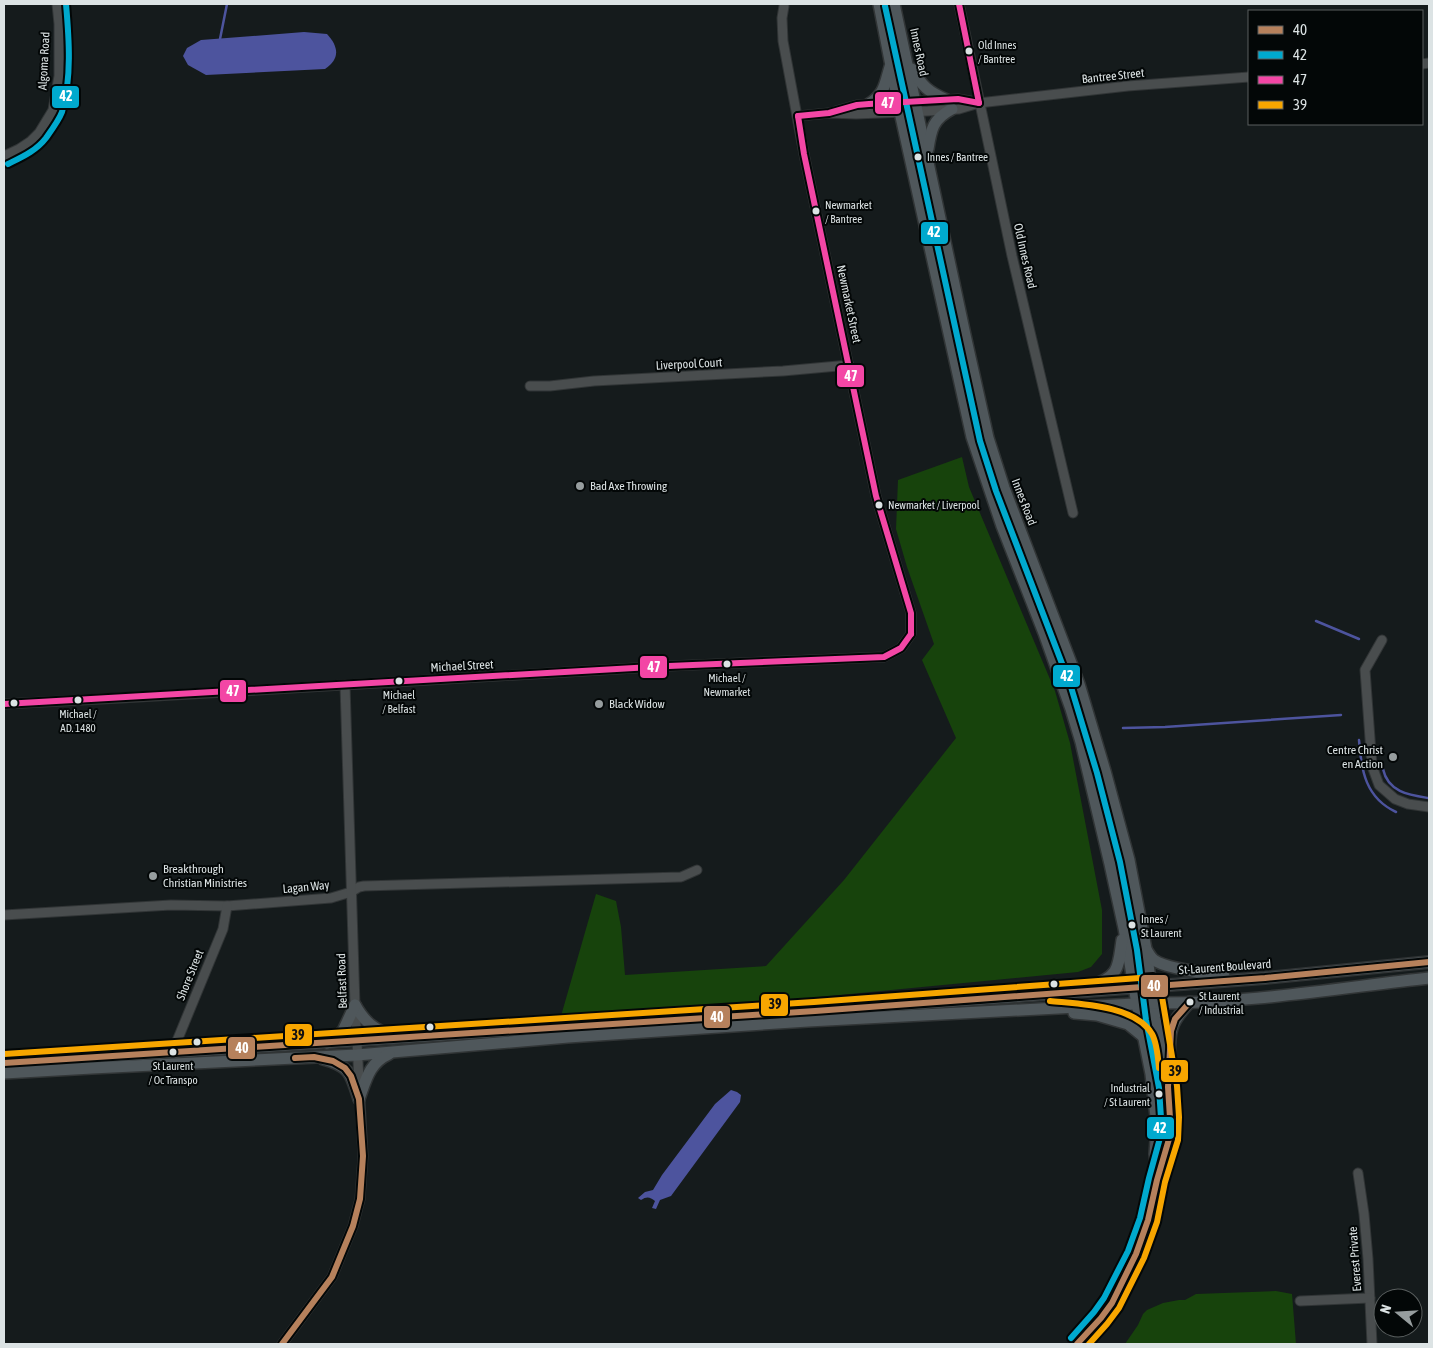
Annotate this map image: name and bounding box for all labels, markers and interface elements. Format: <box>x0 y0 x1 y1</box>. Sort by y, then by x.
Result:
legend <box>1248 10 1423 125</box>
text: 40 <box>1293 21 1307 38</box>
street label: Innes Road <box>907 27 931 77</box>
street label: Algoma Road <box>35 32 53 90</box>
place label: Old Innes / Bantree <box>978 39 1016 65</box>
marker: Old Innes / Bantree <box>964 46 974 56</box>
text: 42 <box>1293 46 1307 63</box>
street label: Bantree Street <box>1081 66 1146 86</box>
text: 47 <box>1293 71 1307 88</box>
line badge: 42 <box>51 85 80 109</box>
text: 42 <box>58 88 73 104</box>
line badge: 47 <box>874 91 902 115</box>
text: 47 <box>880 95 895 111</box>
text: 39 <box>1293 96 1307 113</box>
place label: Innes / Bantree <box>927 151 988 163</box>
marker: Innes / Bantree <box>913 152 923 162</box>
place label: Newmarket / Bantree <box>825 199 872 225</box>
marker: Newmarket / Bantree <box>811 206 821 216</box>
line badge: 42 <box>920 221 949 245</box>
street label: Old Innes Road <box>1011 222 1039 290</box>
text: 42 <box>926 224 941 240</box>
street label: Newmarket Street <box>834 264 864 345</box>
street label: Liverpool Court <box>655 355 723 373</box>
line badge: 47 <box>836 364 865 388</box>
text: 47 <box>843 368 858 384</box>
street label: Innes Road <box>1009 477 1039 527</box>
place label: Bad Axe Throwing <box>590 479 668 493</box>
marker: Bad Axe Throwing <box>574 480 586 492</box>
place label: Newmarket / Liverpool <box>888 499 980 511</box>
marker: Newmarket / Liverpool <box>874 500 884 510</box>
line badge: 47 <box>639 655 668 679</box>
street label: Michael Street <box>430 657 494 675</box>
text: 47 <box>646 659 661 675</box>
marker: Michael / Newmarket <box>722 659 732 669</box>
line badge: 42 <box>1052 664 1081 688</box>
text: 42 <box>1059 668 1074 684</box>
place label: Michael / Newmarket <box>703 672 751 698</box>
marker: Michael / Belfast <box>394 676 404 686</box>
line badge: 47 <box>219 679 247 703</box>
text: 47 <box>225 683 240 699</box>
place label: Michael / Belfast <box>382 689 416 715</box>
marker: Michael / AD. 1480 <box>73 695 83 705</box>
place label: Black Widow <box>609 697 665 711</box>
unlabelled marker <box>9 698 19 708</box>
marker: Black Widow <box>593 698 605 710</box>
place label: Michael / AD. 1480 <box>59 708 97 734</box>
place label: Centre Christ en Action <box>1327 743 1384 771</box>
marker: Centre Christ en Action <box>1387 751 1399 763</box>
place label: Breakthrough Christian Ministries <box>163 862 247 890</box>
marker: Breakthrough Christian Ministries <box>147 870 159 882</box>
street label: Lagan Way <box>282 878 330 896</box>
place label: Innes / St Laurent <box>1141 913 1182 939</box>
marker: Innes / St Laurent <box>1127 920 1137 930</box>
street label: Shore Street <box>173 947 207 1002</box>
street label: Belfast Road <box>334 953 350 1009</box>
street label: St-Laurent Boulevard <box>1178 957 1272 977</box>
line badge: 40 <box>1140 974 1169 998</box>
text: 40 <box>1146 978 1161 994</box>
unlabelled marker <box>1049 979 1059 989</box>
place label: St Laurent / Industrial <box>1199 990 1244 1016</box>
line badge: 39 <box>760 993 789 1017</box>
text: 39 <box>768 996 782 1012</box>
marker: St Laurent / Industrial <box>1185 997 1195 1007</box>
line badge: 40 <box>703 1005 731 1029</box>
text: 40 <box>709 1009 724 1025</box>
unlabelled marker <box>425 1022 435 1032</box>
line badge: 39 <box>284 1023 313 1047</box>
text: 39 <box>291 1027 305 1043</box>
line badge: 40 <box>227 1036 256 1060</box>
unlabelled marker <box>192 1037 202 1047</box>
text: 40 <box>234 1040 249 1056</box>
marker: St Laurent / Oc Transpo <box>168 1047 178 1057</box>
line badge: 39 <box>1160 1059 1189 1083</box>
place label: St Laurent / Oc Transpo <box>148 1060 198 1086</box>
text: 39 <box>1168 1063 1182 1079</box>
place label: Industrial / St Laurent <box>1104 1082 1150 1108</box>
marker: Industrial / St Laurent <box>1154 1089 1164 1099</box>
line badge: 42 <box>1146 1116 1175 1140</box>
text: 42 <box>1152 1120 1167 1136</box>
street label: Everest Private <box>1346 1226 1364 1292</box>
north arrow <box>1373 1288 1423 1338</box>
text: N <box>1377 1303 1395 1315</box>

